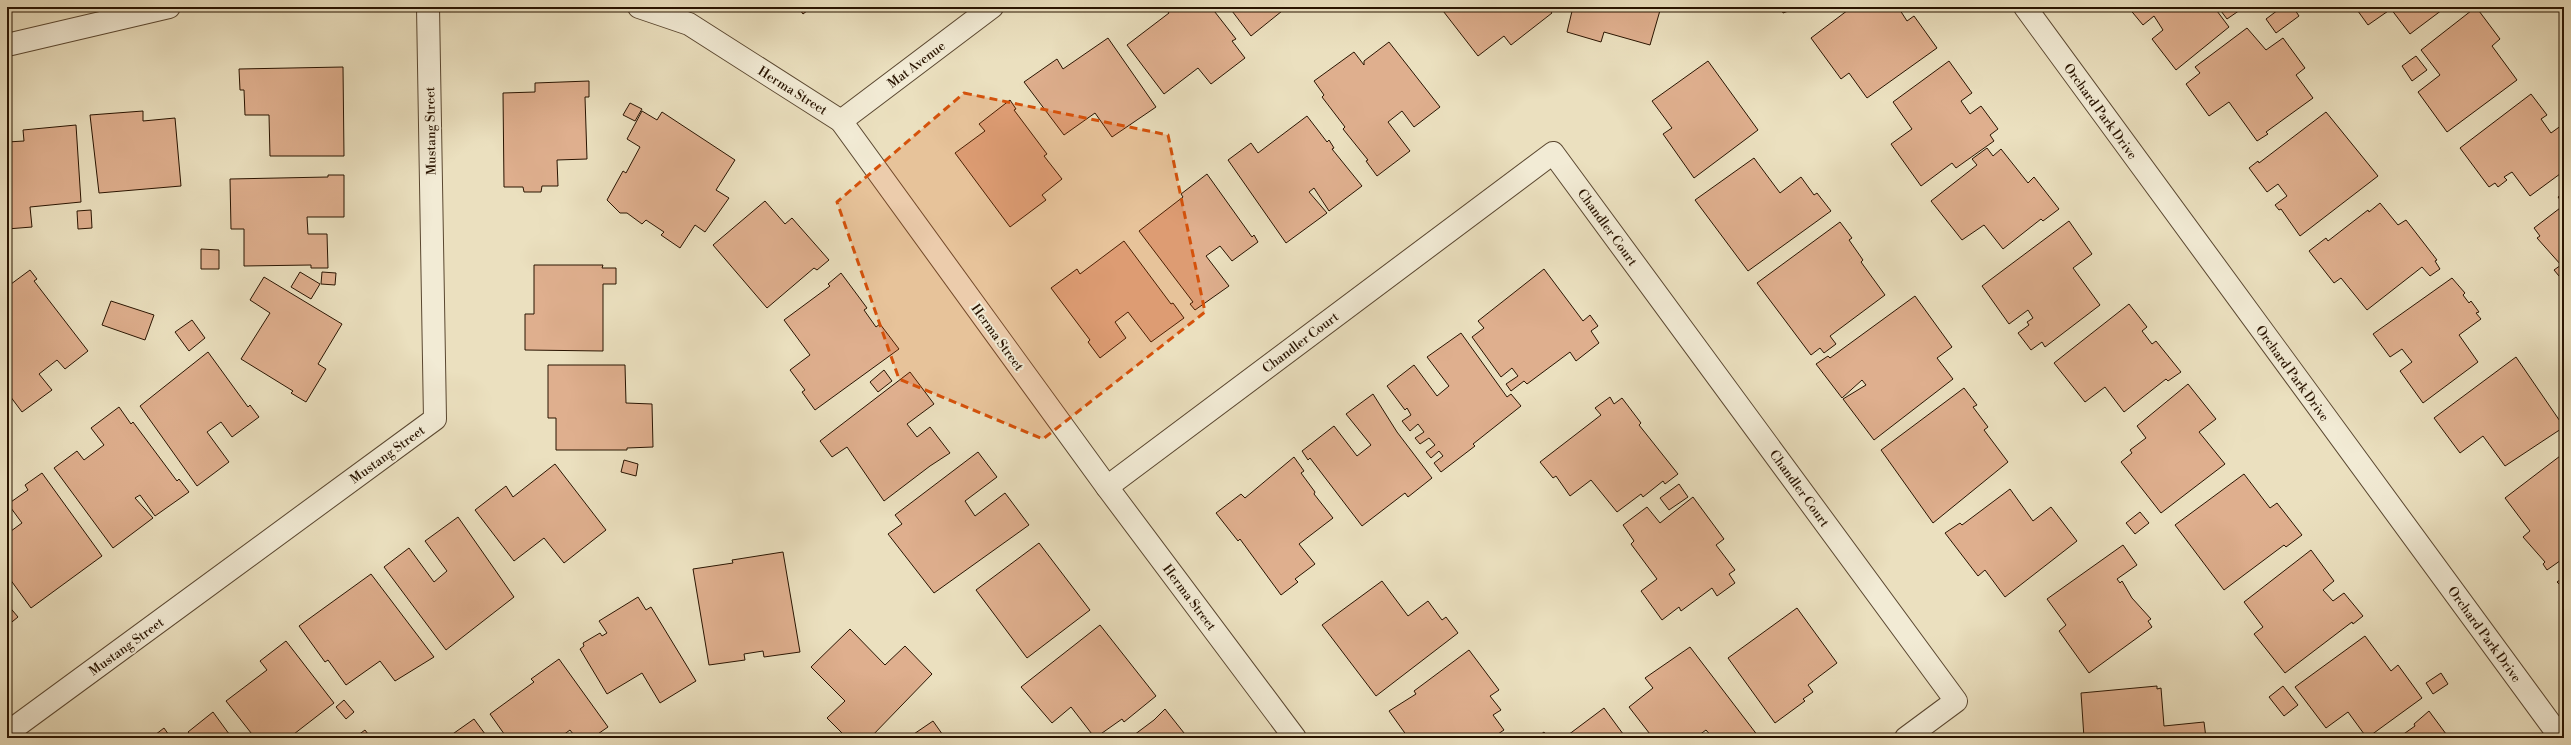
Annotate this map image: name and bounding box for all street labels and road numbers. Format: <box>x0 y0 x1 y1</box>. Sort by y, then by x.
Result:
street label: Mat Avenue <box>885 38 949 92</box>
street label: Orchard Park Drive <box>2060 60 2141 163</box>
street label: Herma Street <box>755 63 830 119</box>
street label: Mustang Street <box>422 86 440 175</box>
street label: Chandler Court <box>1574 186 1641 270</box>
street label: Herma Street <box>968 301 1027 374</box>
street label: Chandler Court <box>1259 309 1342 377</box>
street label: Orchard Park Drive <box>2252 322 2333 425</box>
street label: Mustang Street <box>347 422 428 487</box>
street label: Chandler Court <box>1766 447 1833 531</box>
street label: Herma Street <box>1159 561 1220 634</box>
street label: Orchard Park Drive <box>2444 583 2525 686</box>
street label: Mustang Street <box>86 614 167 679</box>

